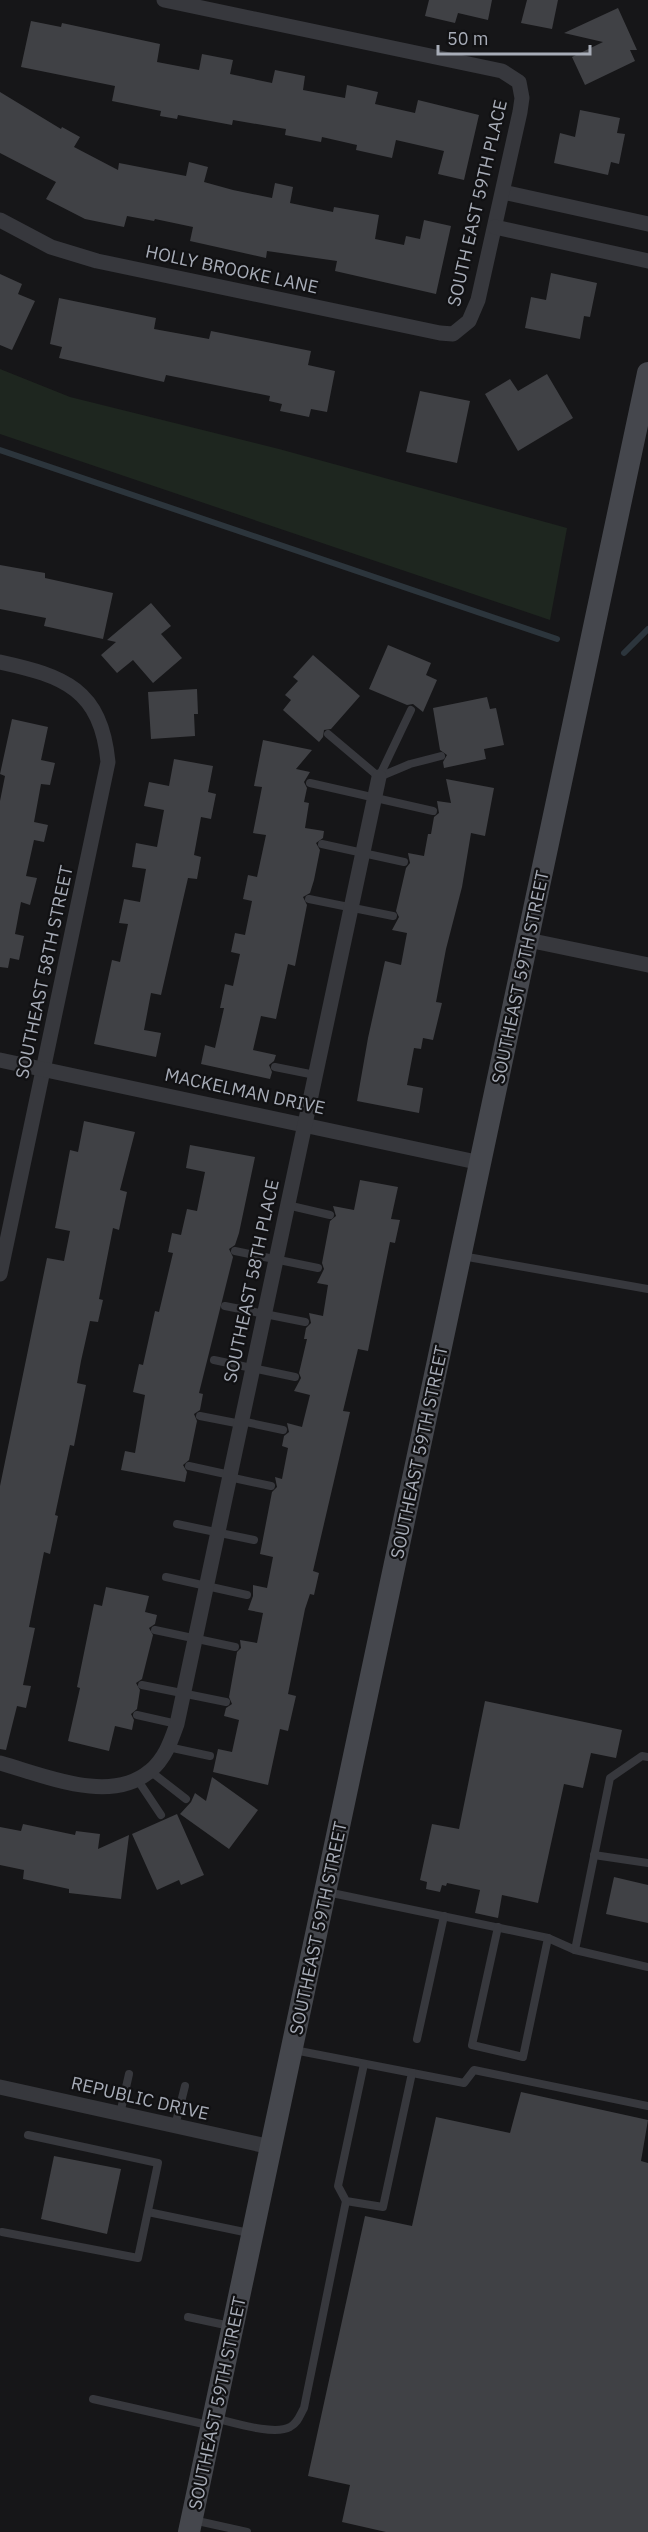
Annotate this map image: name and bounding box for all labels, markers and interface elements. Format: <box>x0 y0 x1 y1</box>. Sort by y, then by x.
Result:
scale bar <box>438 18 590 56</box>
text: 50 m <box>447 27 489 50</box>
street label: SOUTH EAST 59TH PLACE <box>442 97 512 309</box>
street label: HOLLY BROOKE LANE <box>144 239 320 299</box>
street label: SOUTHEAST 58TH STREET <box>10 863 78 1081</box>
street label: SOUTHEAST 59TH STREET <box>486 868 554 1086</box>
street label: MACKELMAN DRIVE <box>163 1063 327 1119</box>
street label: SOUTHEAST 58TH PLACE <box>218 1177 284 1385</box>
street label: SOUTHEAST 59TH STREET <box>385 1343 453 1561</box>
street label: SOUTHEAST 59TH STREET <box>284 1819 352 2037</box>
street label: REPUBLIC DRIVE <box>69 2071 211 2125</box>
street label: SOUTHEAST 59TH STREET <box>183 2294 251 2512</box>

